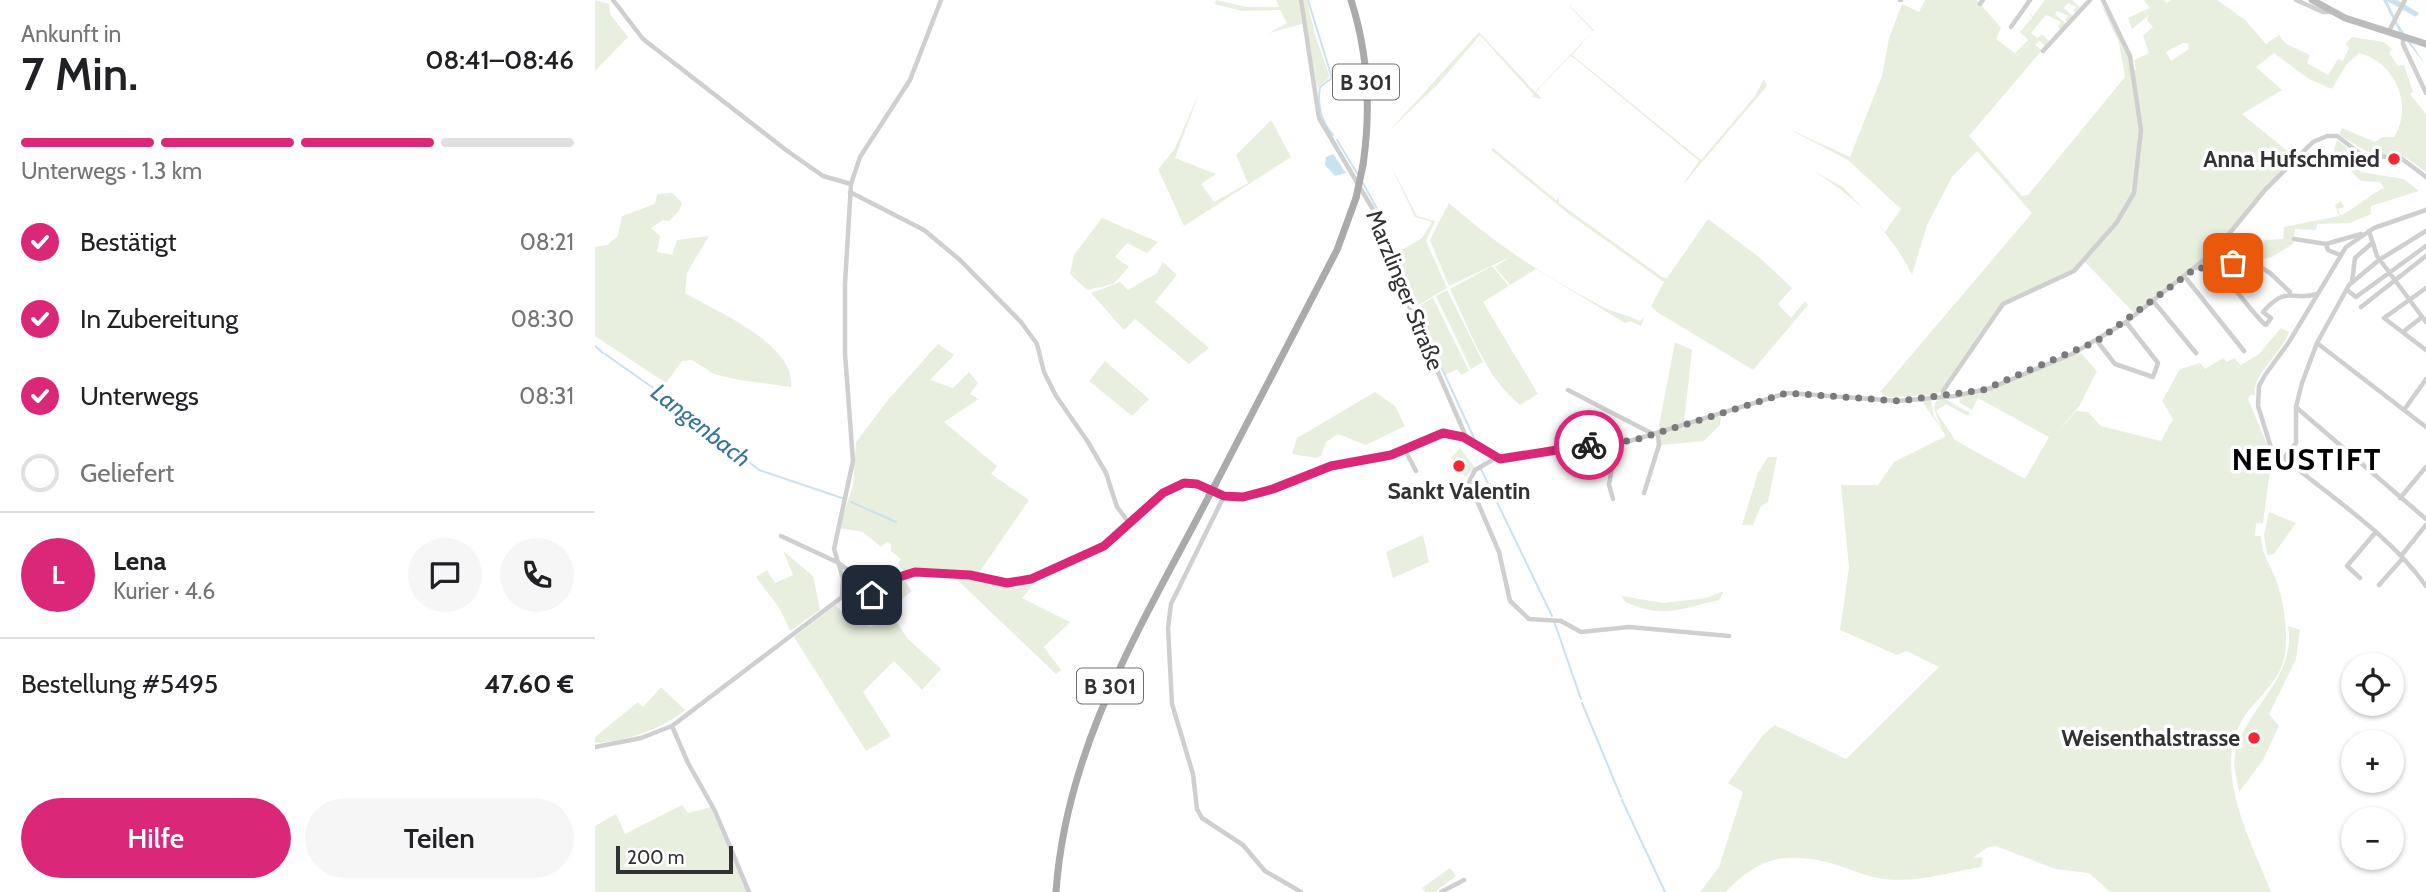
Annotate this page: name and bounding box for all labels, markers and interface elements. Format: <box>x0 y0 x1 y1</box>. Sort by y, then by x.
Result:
text: Ankunft in <box>21 20 121 48</box>
text: 08:41–08:46 <box>425 44 574 76</box>
text: 7 Min. <box>21 46 138 102</box>
road number: B 301 <box>1333 64 1399 100</box>
place label: Anna Hufschmied <box>2203 145 2380 173</box>
marker: Anna Hufschmied <box>2386 151 2402 167</box>
text: Unterwegs · 1.3 km <box>21 157 202 185</box>
street label: Marzlinger Straße <box>1360 206 1450 374</box>
icon: check <box>21 223 59 261</box>
text: Bestätigt <box>80 226 177 258</box>
text: 08:21 <box>520 228 574 256</box>
pin <box>2203 233 2263 293</box>
icon: bag <box>2214 244 2252 282</box>
icon: check <box>21 300 59 338</box>
text: In Zubereitung <box>80 303 238 335</box>
text: 08:30 <box>511 305 574 333</box>
icon: check <box>21 377 59 415</box>
water label: Langenbach <box>645 377 757 473</box>
text: Unterwegs <box>80 380 199 412</box>
text: 08:31 <box>519 382 574 410</box>
courier <box>1554 410 1624 480</box>
icon: bike <box>1570 426 1608 464</box>
district label: NEUSTIFT <box>2232 441 2382 478</box>
text: Geliefert <box>80 457 174 489</box>
marker: Sankt Valentin <box>1451 458 1467 474</box>
place label: Sankt Valentin <box>1388 477 1530 505</box>
button: chat <box>408 538 482 612</box>
button: phone <box>500 538 574 612</box>
text: Lena <box>113 545 167 577</box>
text: L <box>51 559 65 591</box>
pin <box>842 565 902 625</box>
icon: home <box>853 576 891 614</box>
text: Kurier · 4.6 <box>113 577 215 605</box>
map controls <box>2341 653 2404 870</box>
button: locate <box>2341 653 2404 716</box>
text: Bestellung #5495 <box>21 668 218 700</box>
text: 47.60 € <box>484 668 574 700</box>
road number: B 301 <box>1077 668 1143 704</box>
place label: Weisenthalstrasse <box>2061 724 2240 752</box>
marker: Weisenthalstrasse <box>2246 730 2262 746</box>
button: + <box>2341 730 2404 793</box>
button: Hilfe <box>21 798 291 878</box>
button: Teilen <box>305 798 574 878</box>
button: − <box>2341 807 2404 870</box>
scale bar <box>616 843 733 875</box>
text: 200 m <box>627 846 684 869</box>

